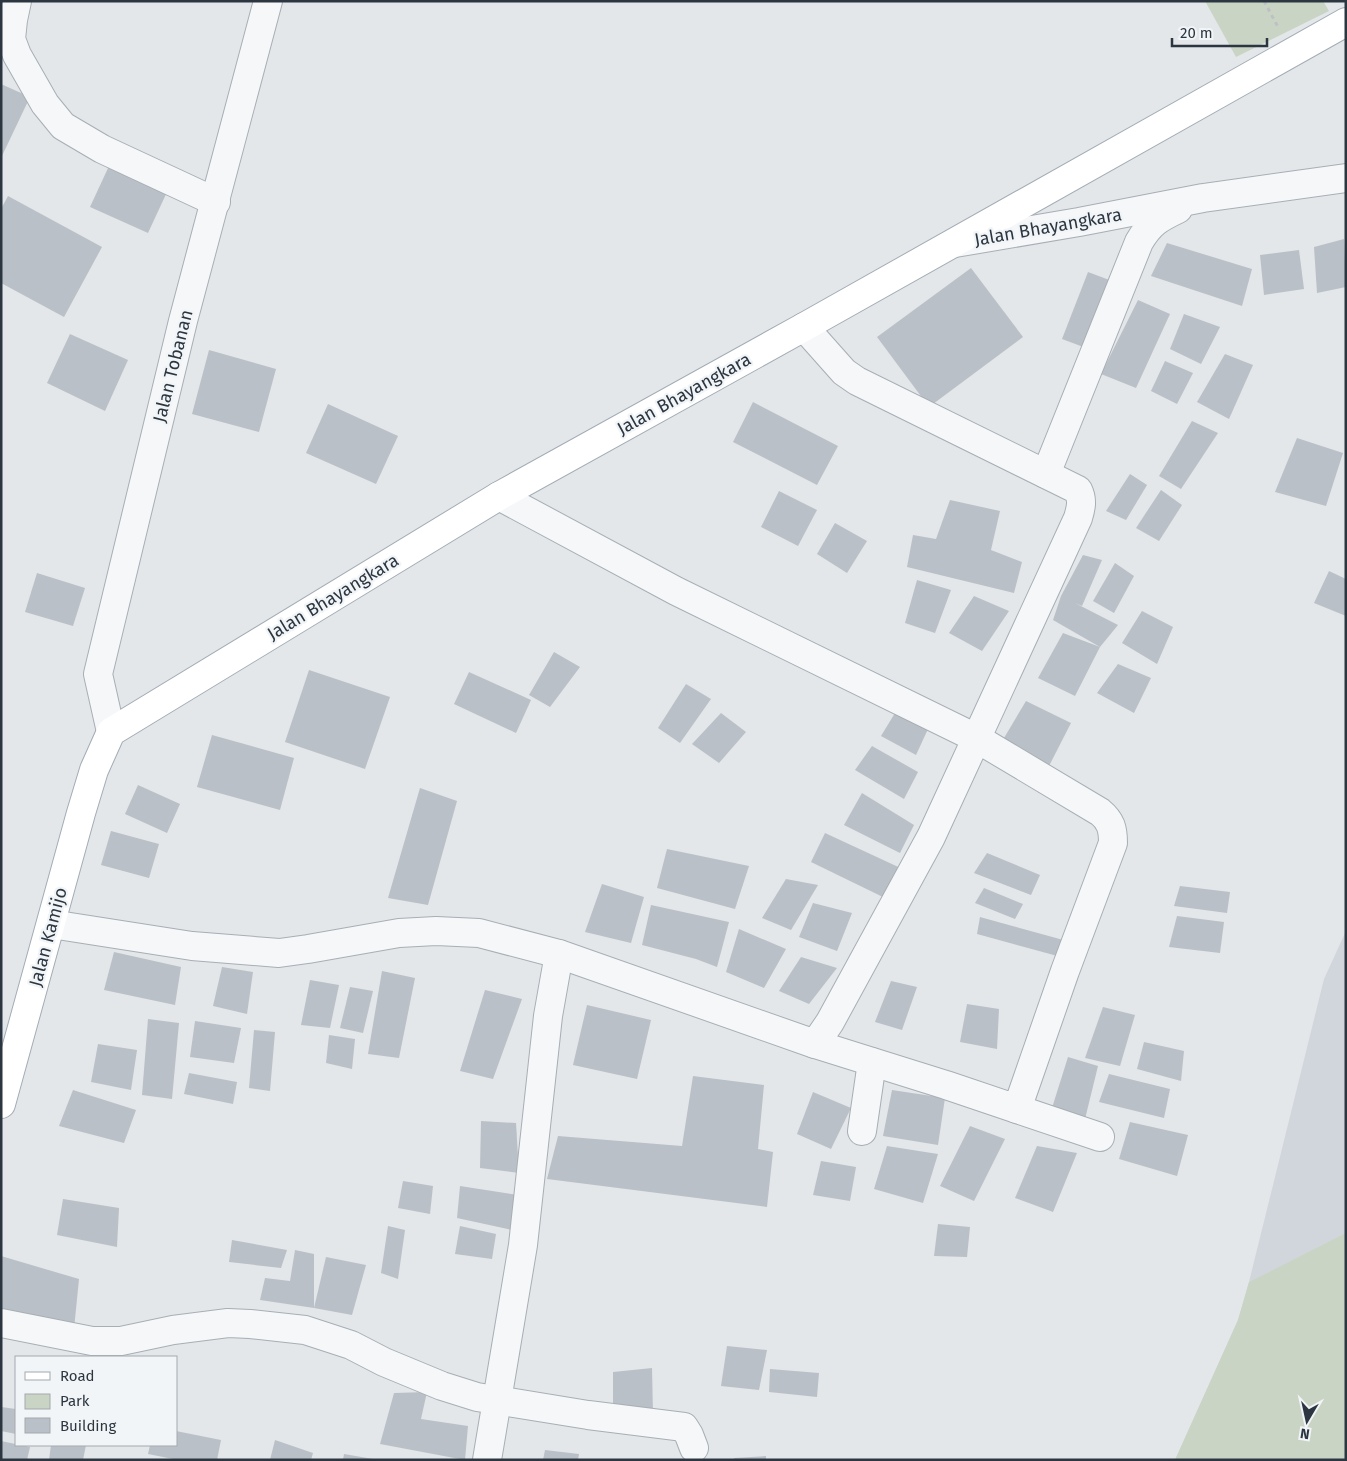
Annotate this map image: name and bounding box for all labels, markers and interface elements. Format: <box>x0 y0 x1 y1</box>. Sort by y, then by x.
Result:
scale bar <box>1172 15 1267 47</box>
text: 20 m <box>1180 24 1213 42</box>
street label: Jalan Bhayangkara <box>972 203 1124 251</box>
street label: Jalan Tobanan <box>148 307 198 425</box>
street label: Jalan Bhayangkara <box>613 348 755 440</box>
street label: Jalan Bhayangkara <box>263 549 403 645</box>
street label: Jalan Kamijo <box>24 885 72 989</box>
legend <box>15 1356 178 1446</box>
text: Road <box>60 1367 95 1385</box>
text: Park <box>60 1392 90 1410</box>
north arrow <box>1282 1396 1332 1446</box>
text: Building <box>60 1417 116 1435</box>
text: N <box>1299 1424 1311 1442</box>

